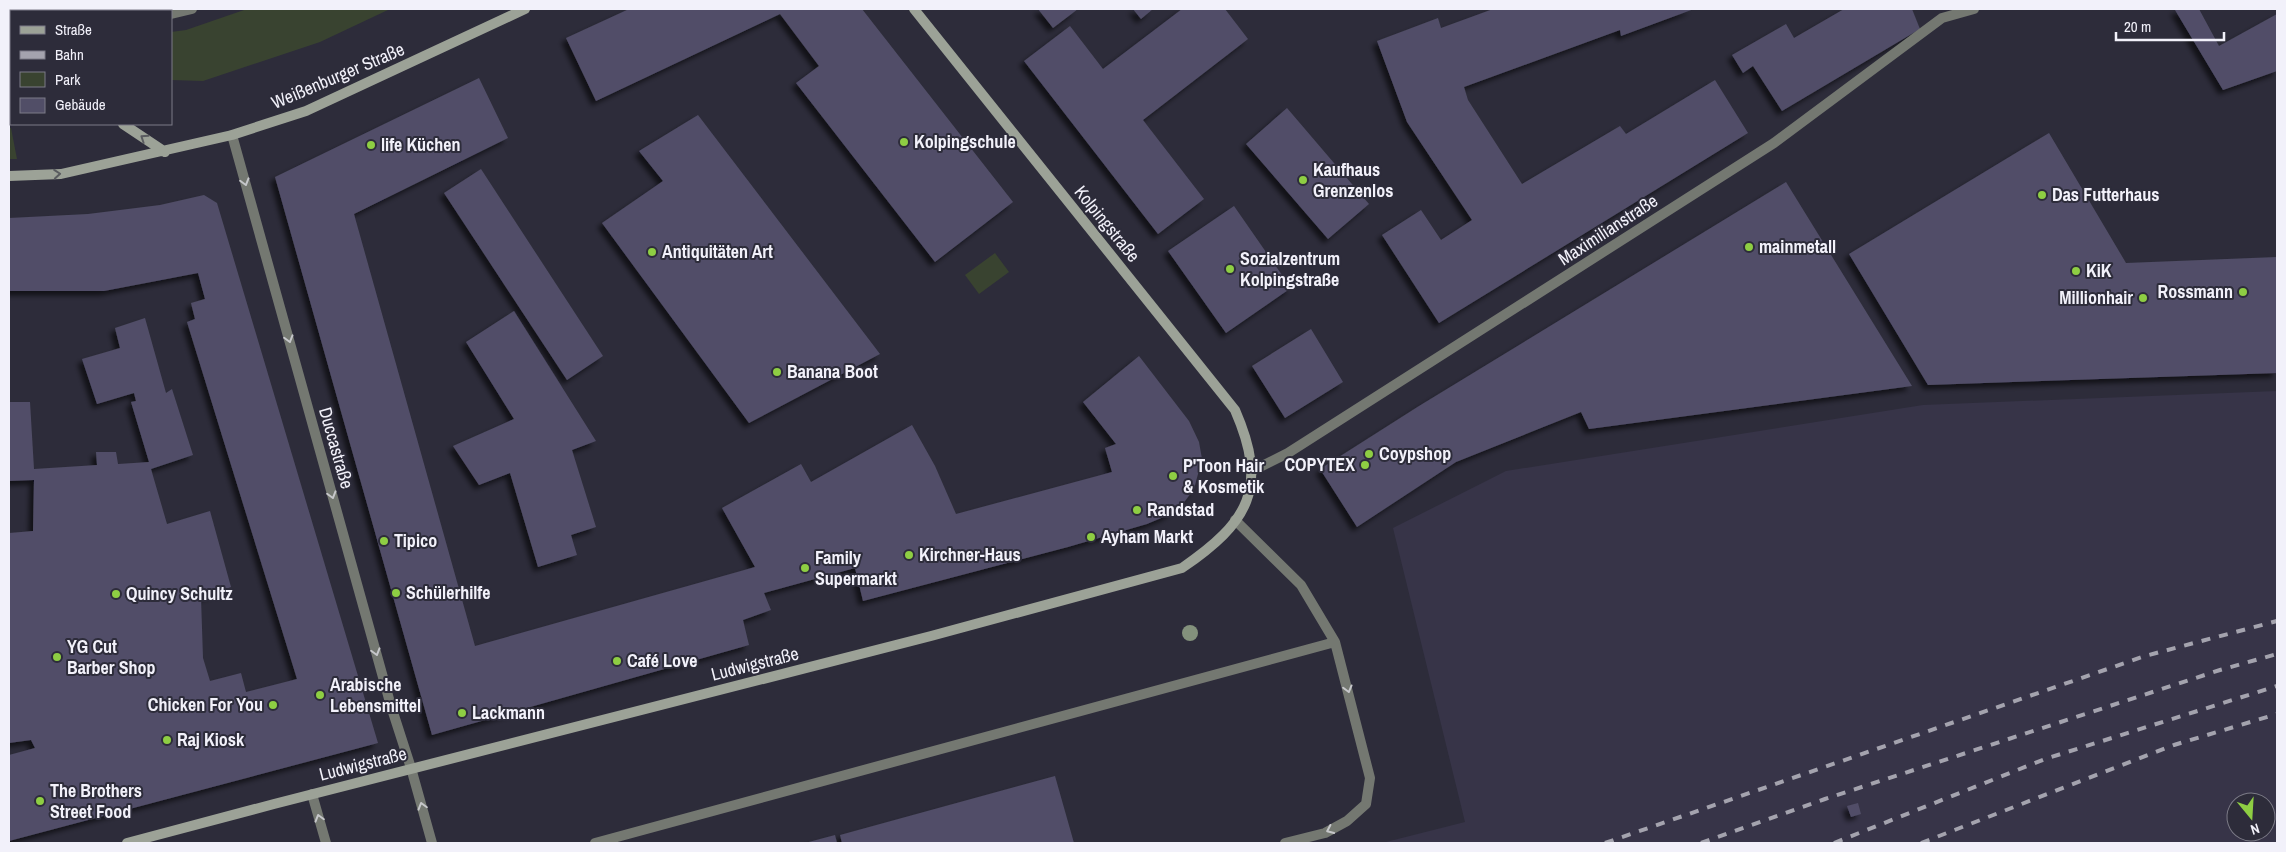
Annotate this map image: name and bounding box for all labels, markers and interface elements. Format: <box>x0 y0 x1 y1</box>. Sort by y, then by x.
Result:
legend <box>10 10 172 125</box>
scale bar <box>2116 10 2224 42</box>
text: 20 m <box>2124 16 2151 37</box>
text: Straße <box>55 19 92 40</box>
street label: Weißenburger Straße <box>267 36 408 115</box>
text: Bahn <box>55 44 84 65</box>
text: Park <box>55 69 81 90</box>
text: Gebäude <box>55 94 106 115</box>
place label: Kolpingschule <box>914 129 1016 154</box>
place label: life Küchen <box>381 132 461 157</box>
one-way arrow <box>140 135 150 144</box>
marker: Kolpingschule <box>898 136 910 148</box>
marker: life Küchen <box>365 139 377 151</box>
place label: Kaufhaus Grenzenlos <box>1313 157 1393 203</box>
one-way arrow <box>54 168 62 179</box>
marker: Kaufhaus Grenzenlos <box>1297 174 1309 186</box>
one-way arrow <box>240 178 250 186</box>
street label: Kolpingstraße <box>1069 180 1146 267</box>
place label: Das Futterhaus <box>2052 182 2159 207</box>
street label: Maximilianstraße <box>1553 188 1662 271</box>
marker: Das Futterhaus <box>2036 189 2048 201</box>
place label: mainmetall <box>1759 234 1836 259</box>
place label: Antiquitäten Art <box>662 239 773 264</box>
marker: mainmetall <box>1743 241 1755 253</box>
marker: Antiquitäten Art <box>646 246 658 258</box>
place label: Sozialzentrum Kolpingstraße <box>1240 246 1340 292</box>
place label: KiK <box>2086 258 2112 283</box>
marker: Sozialzentrum Kolpingstraße <box>1224 263 1236 275</box>
marker: KiK <box>2070 265 2082 277</box>
place label: Rossmann <box>2158 279 2233 304</box>
place label: Millionhair <box>2059 285 2133 310</box>
marker: Rossmann <box>2237 286 2249 298</box>
marker: Millionhair <box>2137 292 2149 304</box>
one-way arrow <box>283 334 293 342</box>
place label: Banana Boot <box>787 359 878 384</box>
marker: Banana Boot <box>771 366 783 378</box>
street label: Duccastraße <box>313 404 360 492</box>
place label: Coypshop <box>1379 441 1451 466</box>
marker: Coypshop <box>1363 448 1375 460</box>
place label: COPYTEX <box>1284 452 1355 477</box>
place label: P'Toon Hair & Kosmetik <box>1183 453 1265 499</box>
marker: COPYTEX <box>1359 459 1371 471</box>
marker: P'Toon Hair & Kosmetik <box>1167 470 1179 482</box>
one-way arrow <box>327 491 337 499</box>
place label: Randstad <box>1147 497 1214 522</box>
marker: Randstad <box>1131 504 1143 516</box>
place label: Ayham Markt <box>1101 524 1193 549</box>
place label: Tipico <box>394 528 437 553</box>
marker: Ayham Markt <box>1085 531 1097 543</box>
marker: Tipico <box>378 535 390 547</box>
place label: Kirchner-Haus <box>919 542 1021 567</box>
place label: Family Supermarkt <box>815 545 897 591</box>
marker: Kirchner-Haus <box>903 549 915 561</box>
marker: Family Supermarkt <box>799 562 811 574</box>
place label: Schülerhilfe <box>406 580 491 605</box>
place label: Quincy Schultz <box>126 581 233 606</box>
marker: Schülerhilfe <box>390 587 402 599</box>
marker: Quincy Schultz <box>110 588 122 600</box>
place label: YG Cut Barber Shop <box>67 634 156 680</box>
street label: Ludwigstraße <box>708 641 801 686</box>
one-way arrow <box>370 647 380 656</box>
place label: Café Love <box>627 648 698 673</box>
marker: YG Cut Barber Shop <box>51 651 63 663</box>
marker: Café Love <box>611 655 623 667</box>
place label: Arabische Lebensmittel <box>330 672 421 718</box>
one-way arrow <box>1342 685 1352 693</box>
marker: Arabische Lebensmittel <box>314 689 326 701</box>
place label: Chicken For You <box>148 692 263 717</box>
marker: Chicken For You <box>267 699 279 711</box>
place label: Lackmann <box>472 700 545 725</box>
marker: Lackmann <box>456 707 468 719</box>
place label: Raj Kiosk <box>177 727 245 752</box>
marker: Raj Kiosk <box>161 734 173 746</box>
street label: Ludwigstraße <box>316 741 409 786</box>
place label: The Brothers Street Food <box>50 778 142 824</box>
north arrow <box>2226 792 2276 842</box>
marker: The Brothers Street Food <box>34 795 46 807</box>
one-way arrow <box>417 802 427 810</box>
one-way arrow <box>314 814 325 823</box>
text: N <box>2248 820 2262 839</box>
one-way arrow <box>1326 824 1335 834</box>

